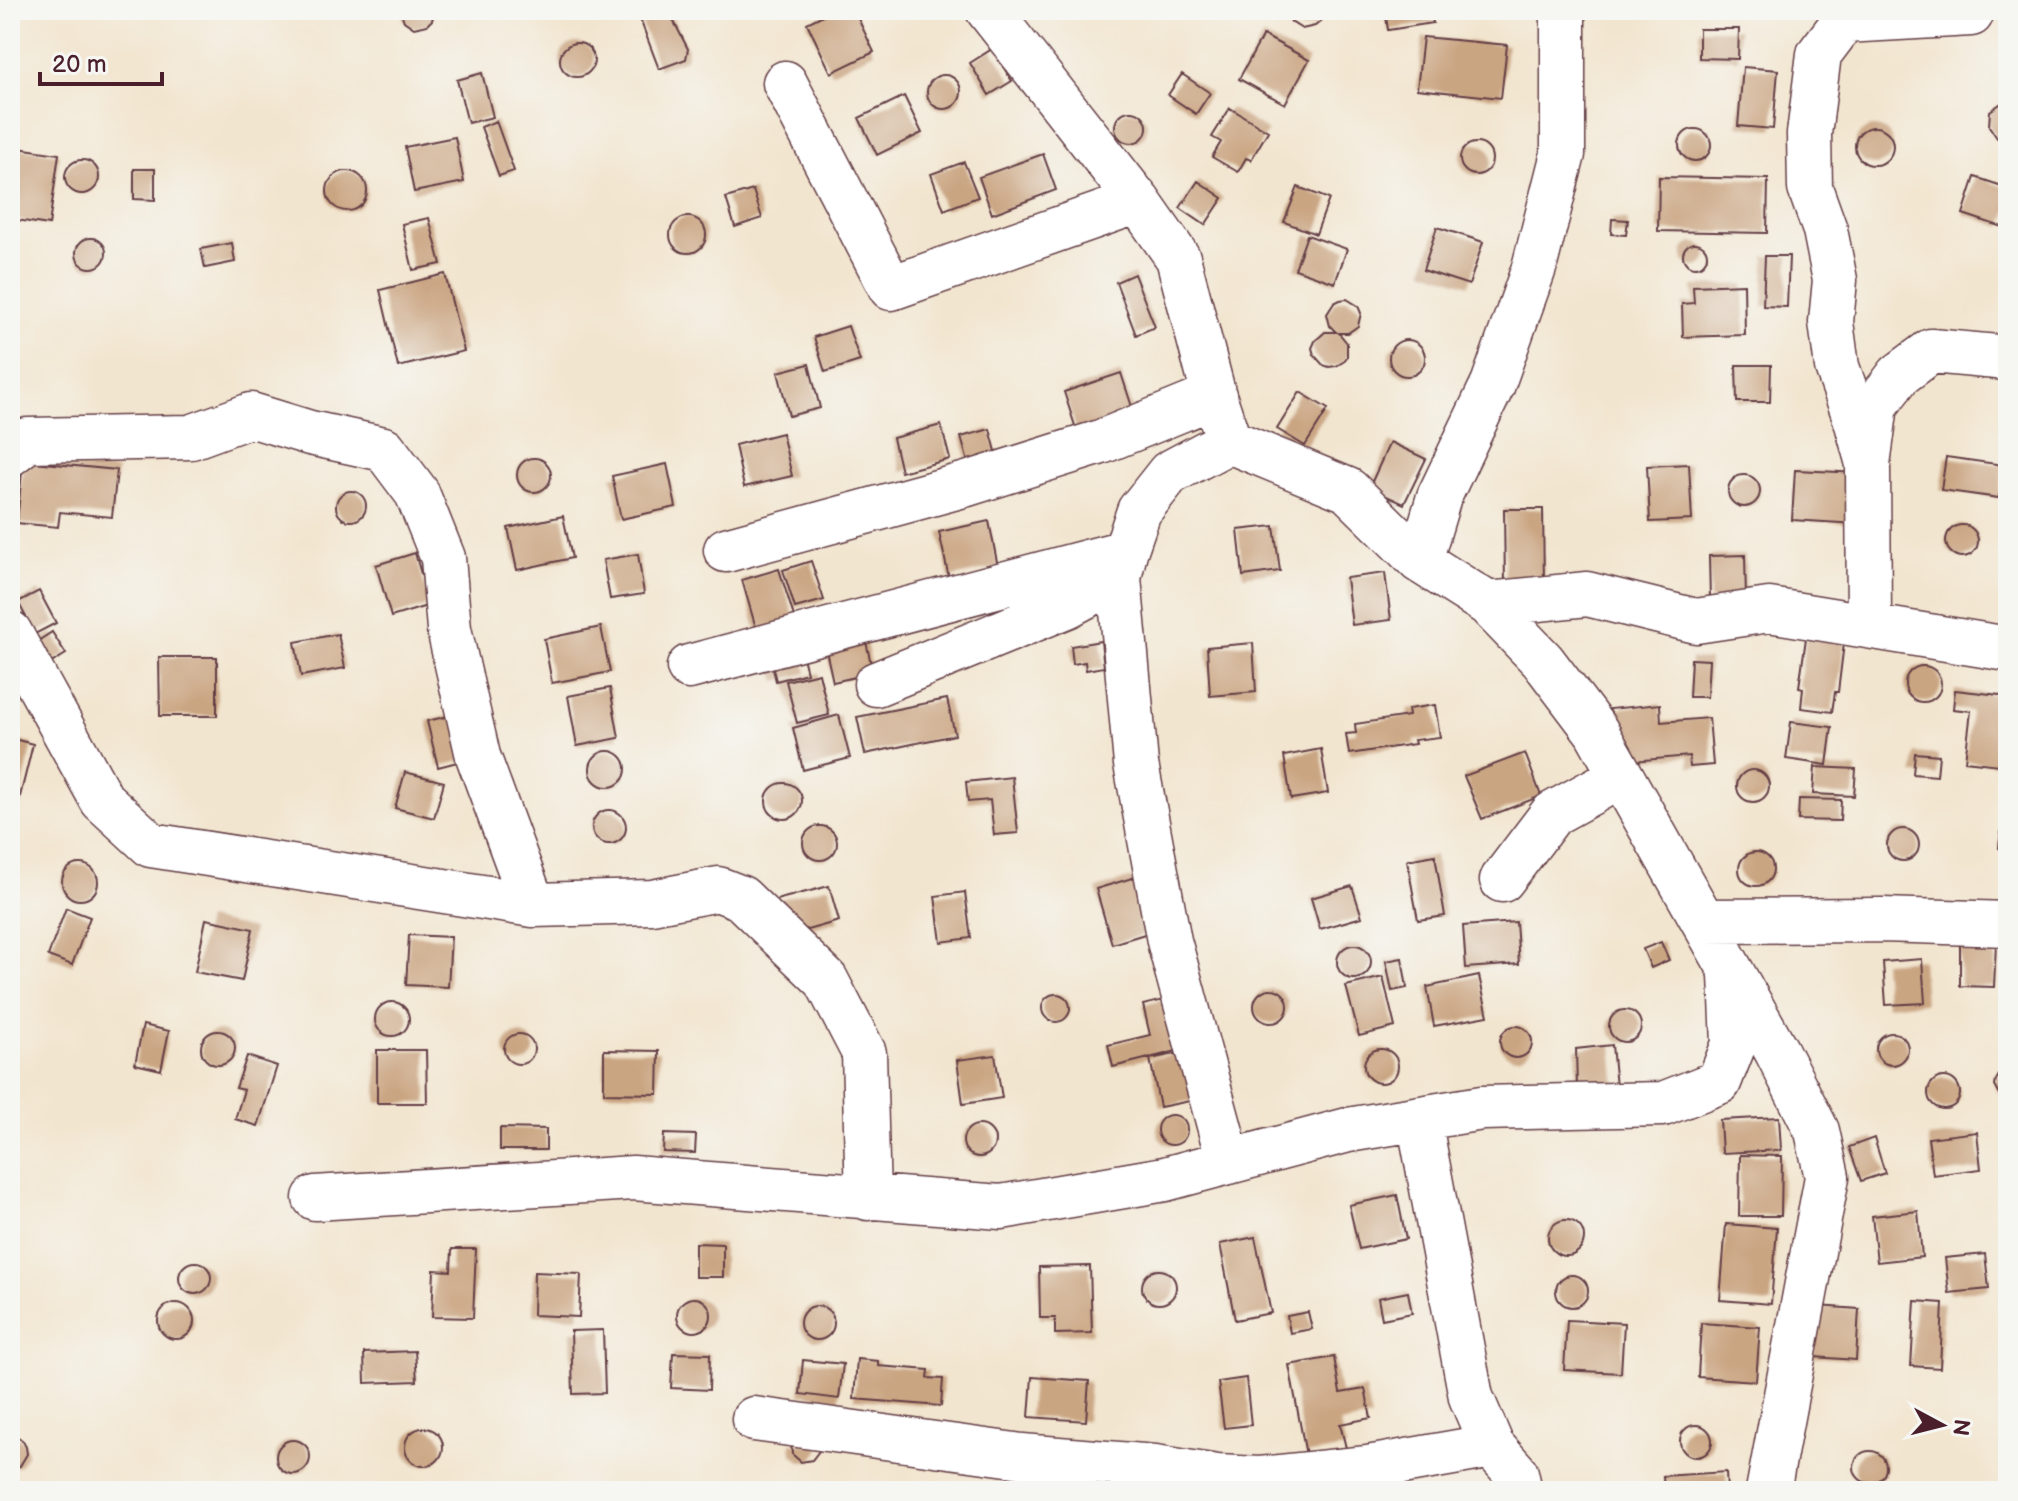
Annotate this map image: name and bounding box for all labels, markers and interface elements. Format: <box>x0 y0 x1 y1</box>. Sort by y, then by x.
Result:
scale bar <box>40 36 162 86</box>
text: 20 m <box>52 50 107 79</box>
north arrow <box>1902 1385 1982 1465</box>
text: N <box>1946 1417 1975 1437</box>

